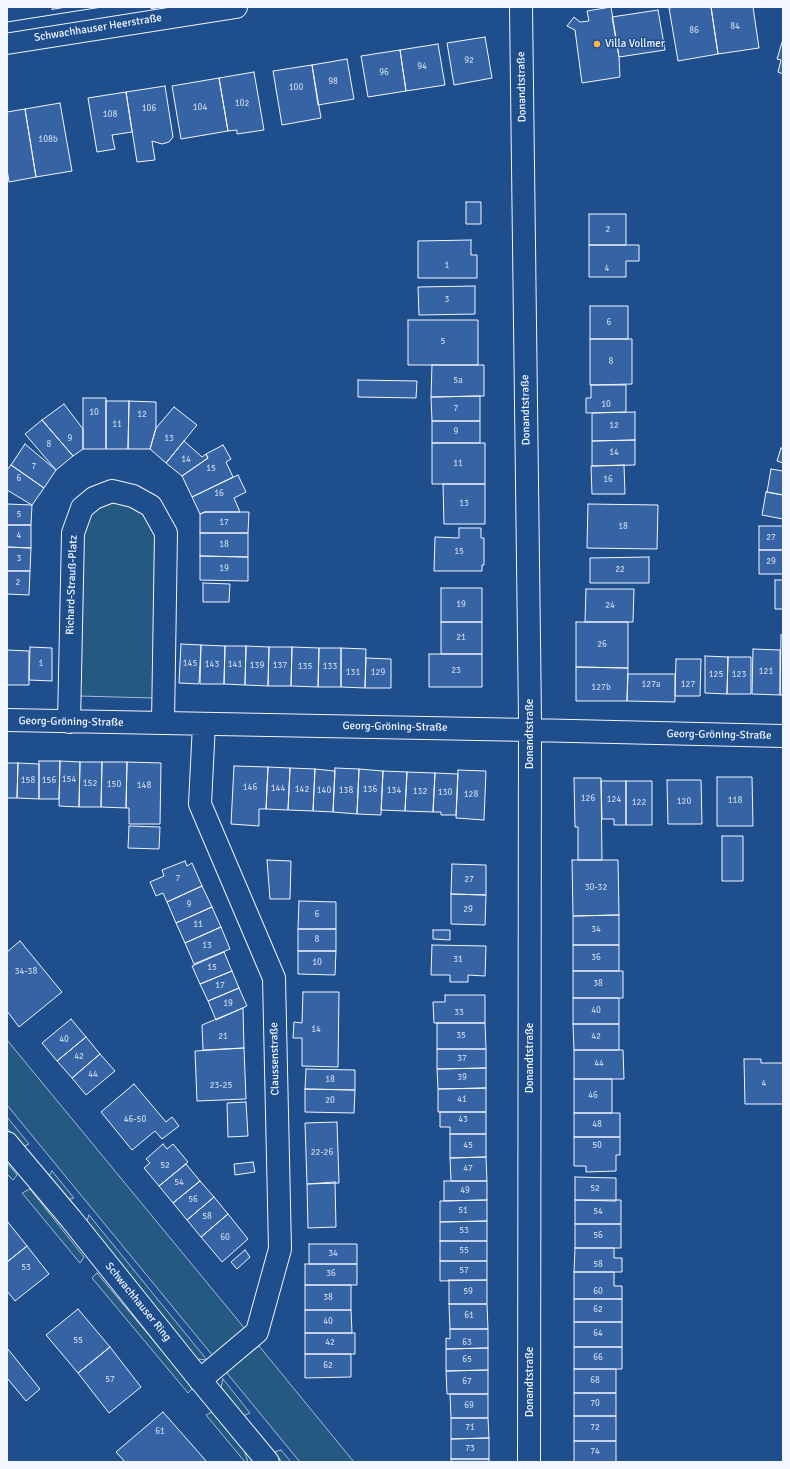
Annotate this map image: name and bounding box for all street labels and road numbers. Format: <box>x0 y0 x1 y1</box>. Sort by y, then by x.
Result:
street label: Schwachhauser Heerstraße <box>33 11 163 45</box>
street label: Donandtstraße <box>515 52 529 122</box>
street label: Donandtstraße <box>519 375 533 445</box>
street label: Richard-Strauß-Platz <box>64 535 80 635</box>
street label: Donandtstraße <box>523 699 537 769</box>
street label: Georg-Gröning-Straße <box>18 714 124 730</box>
street label: Georg-Gröning-Straße <box>342 719 448 735</box>
street label: Georg-Gröning-Straße <box>666 727 772 743</box>
street label: Claussenstraße <box>268 1022 282 1096</box>
street label: Donandtstraße <box>523 1023 537 1093</box>
street label: Schwachhauser Ring <box>102 1260 174 1344</box>
street label: Donandtstraße <box>523 1347 537 1417</box>

